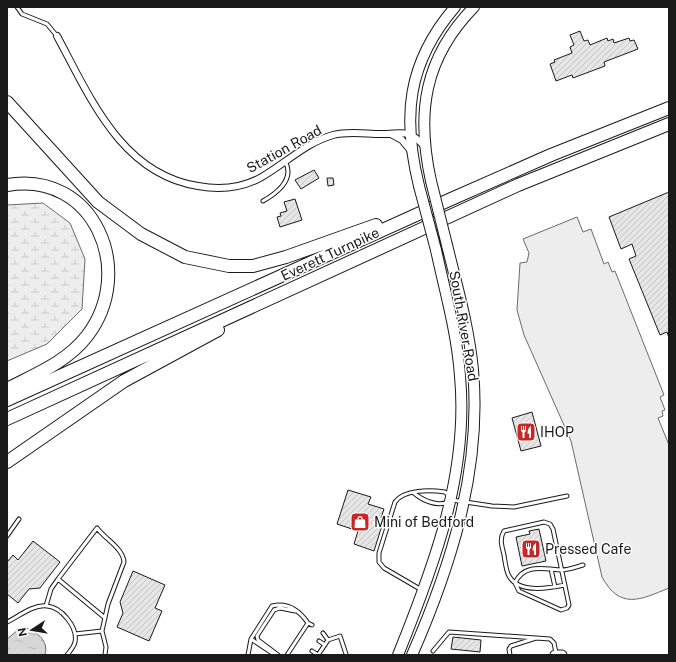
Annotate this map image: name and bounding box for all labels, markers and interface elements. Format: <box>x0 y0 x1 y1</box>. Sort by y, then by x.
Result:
street label: Station Road <box>244 122 324 176</box>
street label: Everett Turnpike <box>278 224 382 284</box>
street label: South River Road <box>446 269 482 383</box>
restaurant icon: IHOP <box>515 421 537 443</box>
place label: IHOP <box>540 424 574 440</box>
shop icon: Mini of Bedford <box>349 511 371 533</box>
place label: Mini of Bedford <box>374 514 474 530</box>
restaurant icon: Pressed Cafe <box>520 538 542 560</box>
place label: Pressed Cafe <box>545 541 631 557</box>
north arrow <box>12 610 52 650</box>
text: N <box>15 627 29 638</box>

